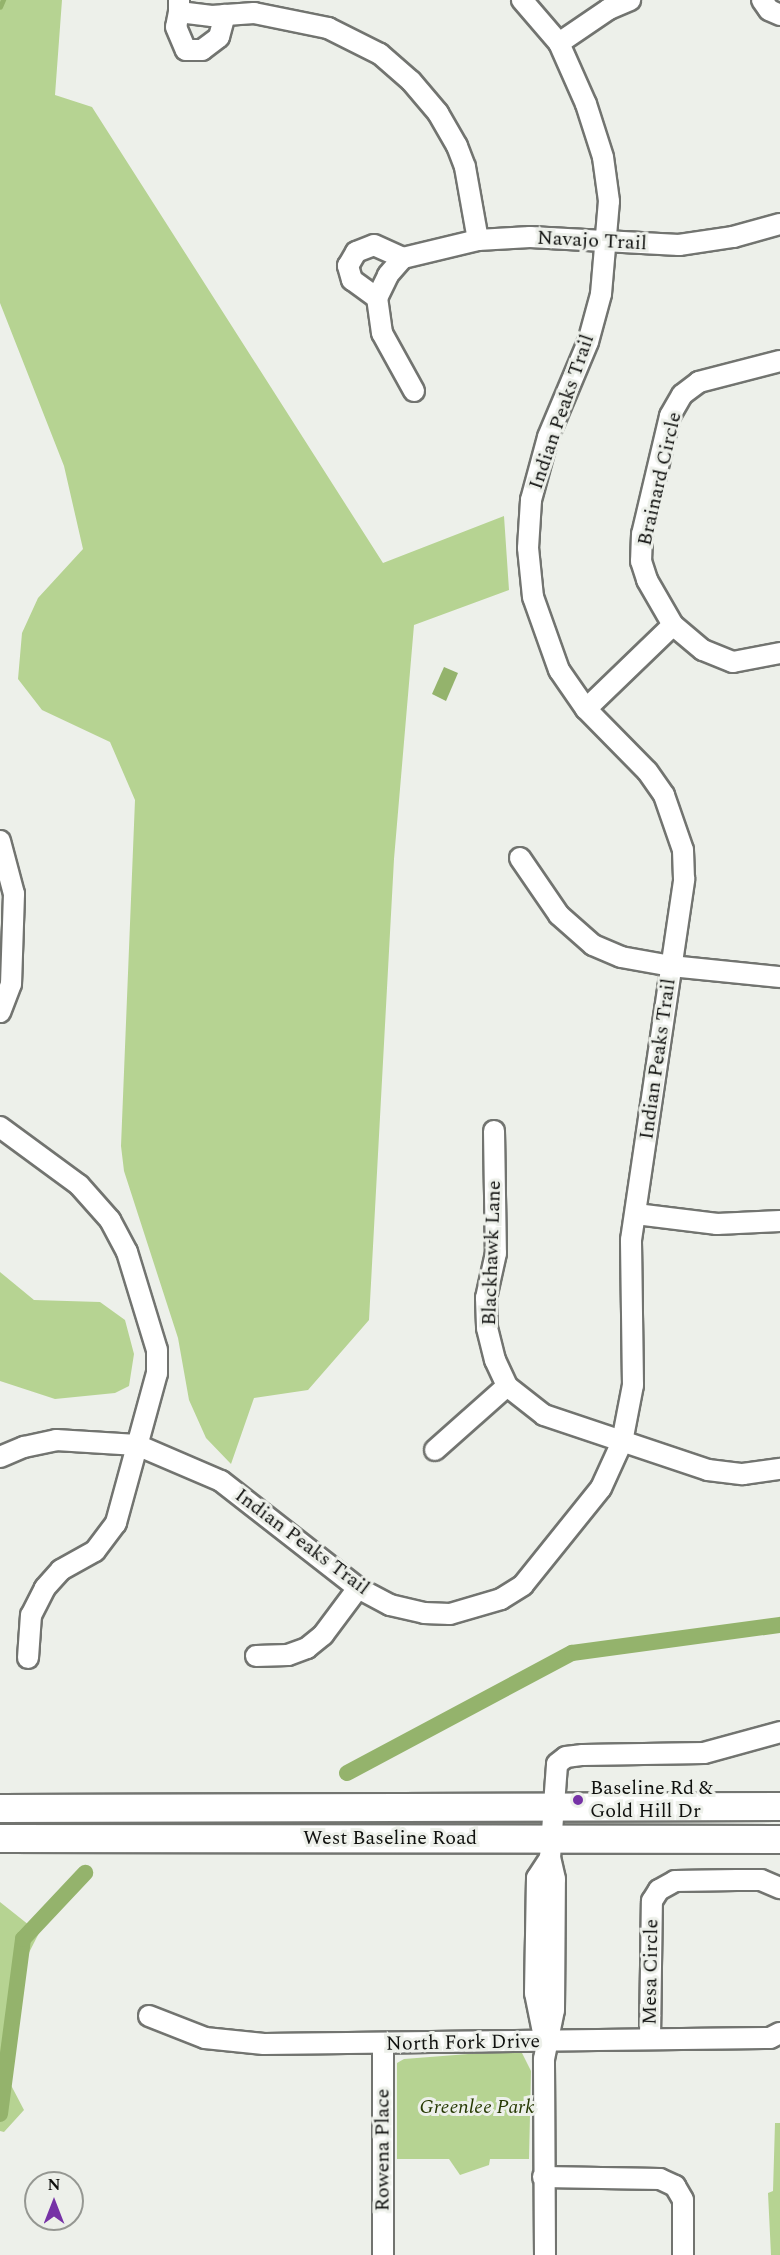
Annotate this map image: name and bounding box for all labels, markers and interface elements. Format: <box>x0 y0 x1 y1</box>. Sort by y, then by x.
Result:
street label: Navajo Trail <box>536 226 648 256</box>
street label: Indian Peaks Trail <box>524 331 600 493</box>
street label: Brainard Circle <box>633 410 687 548</box>
street label: Indian Peaks Trail <box>635 977 681 1141</box>
street label: Blackhawk Lane <box>477 1180 507 1326</box>
street label: Indian Peaks Trail <box>230 1484 374 1600</box>
place label: Baseline Rd & Gold Hill Dr <box>590 1776 713 1823</box>
marker: Baseline Rd & Gold Hill Dr <box>571 1793 585 1807</box>
street label: West Baseline Road <box>303 1826 477 1850</box>
street label: Mesa Circle <box>638 1919 664 2025</box>
street label: North Fork Drive <box>386 2030 540 2056</box>
street label: Rowena Place <box>371 2089 395 2211</box>
park label: Greenlee Park <box>419 2095 535 2119</box>
north arrow <box>24 2171 84 2231</box>
text: N <box>47 2173 61 2197</box>

